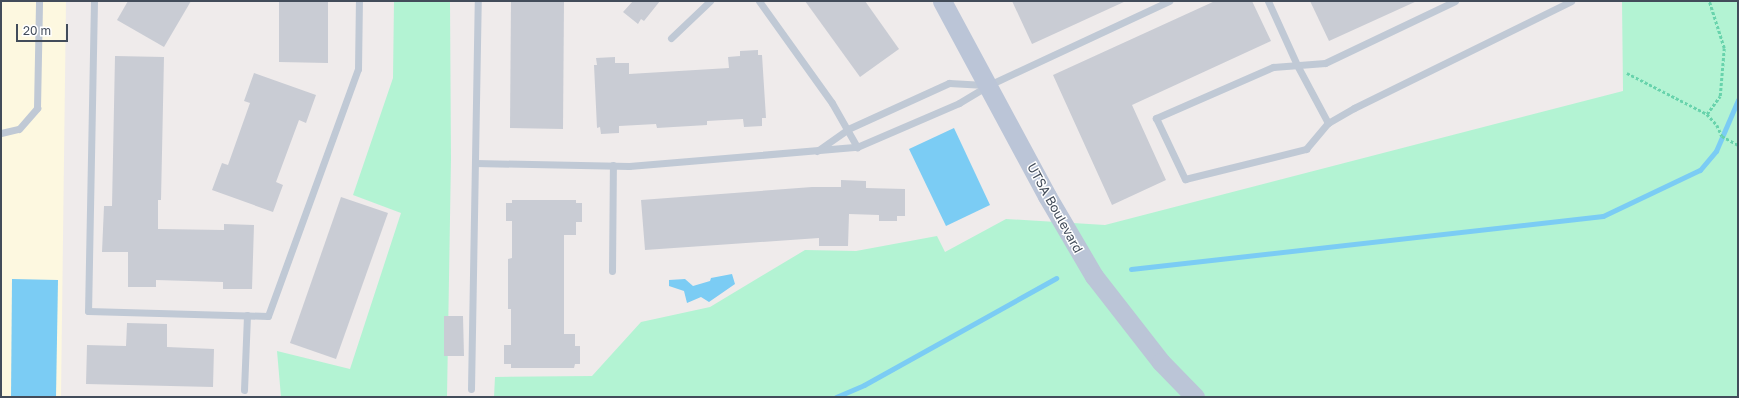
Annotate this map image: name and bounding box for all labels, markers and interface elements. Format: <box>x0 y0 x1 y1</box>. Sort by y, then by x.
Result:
scale bar <box>18 16 70 42</box>
text: 20 m <box>23 23 51 38</box>
street label: UTSA Boulevard <box>1024 160 1086 256</box>

